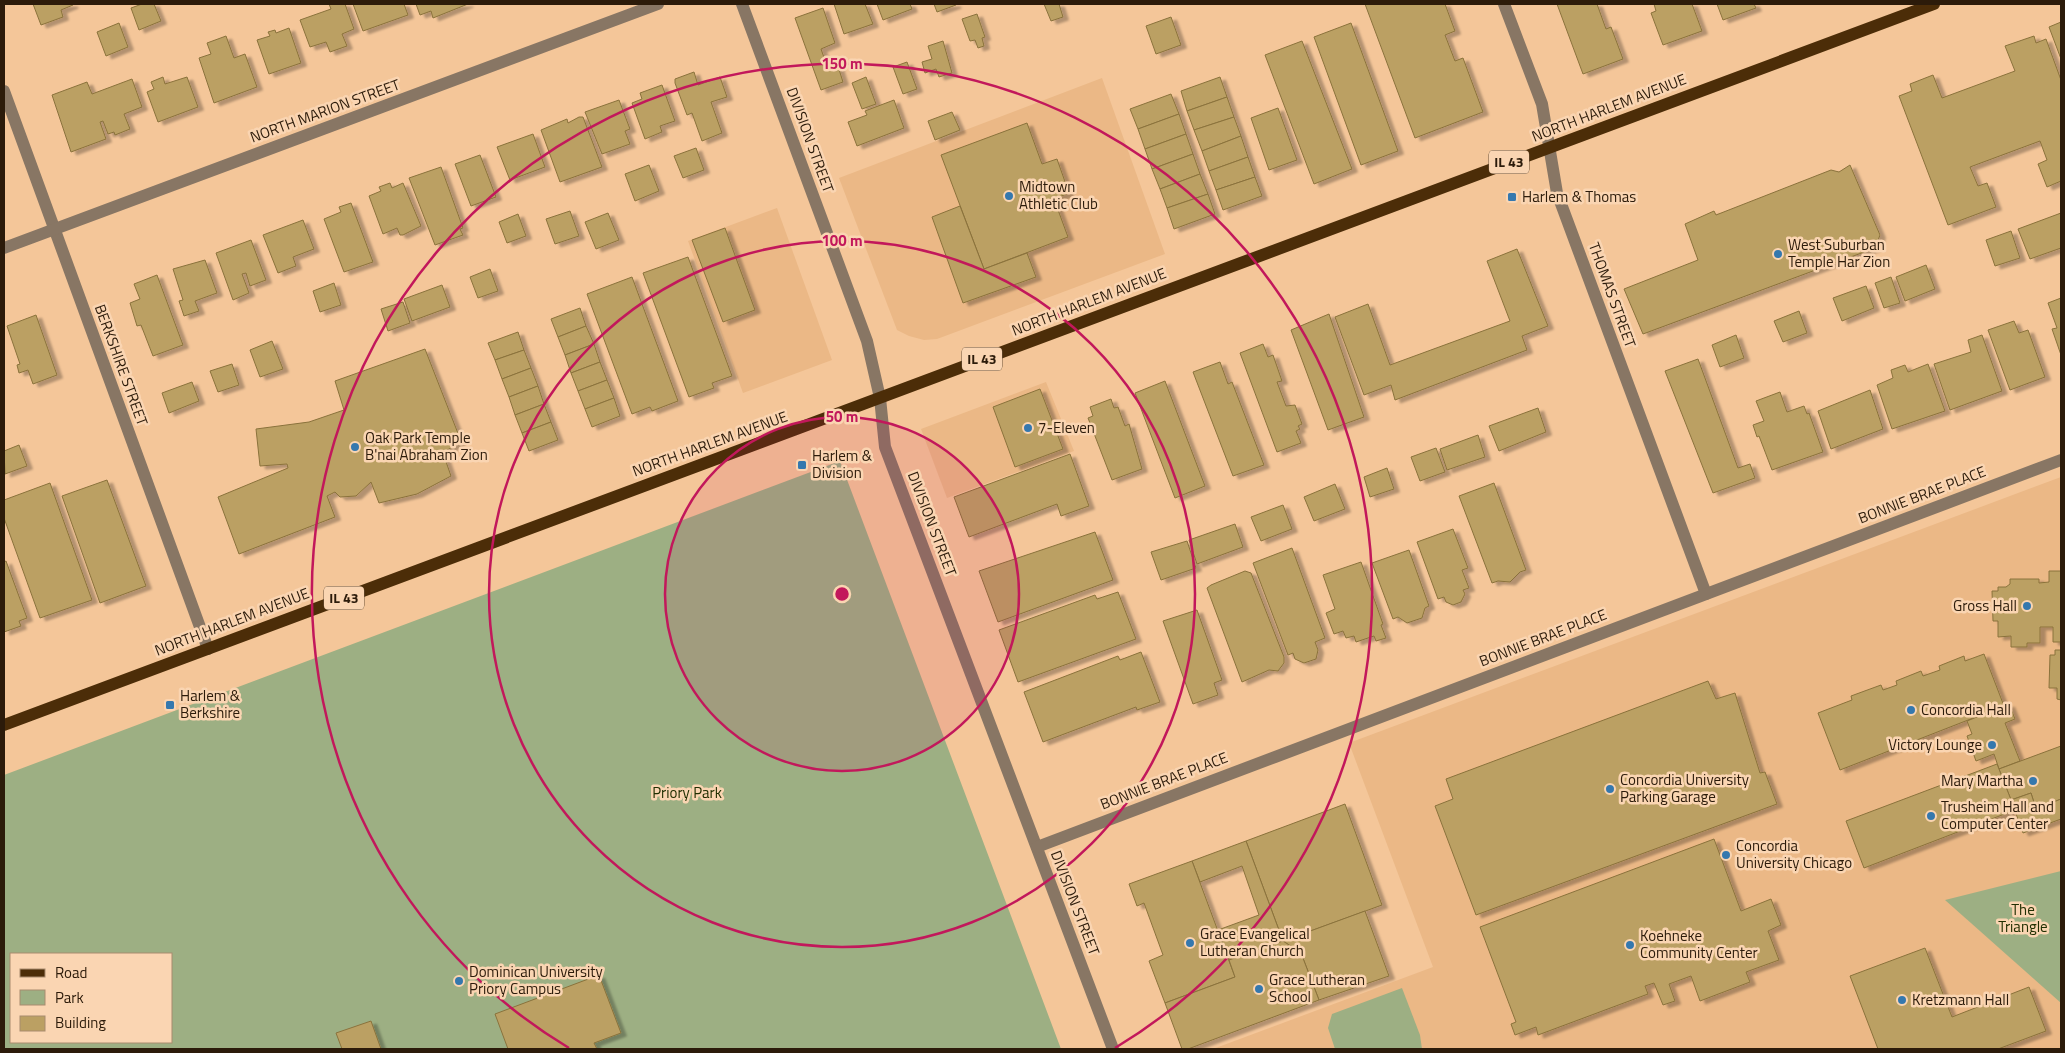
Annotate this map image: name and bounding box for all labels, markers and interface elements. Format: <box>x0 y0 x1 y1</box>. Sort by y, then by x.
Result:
text: 150 m <box>821 52 863 75</box>
street label: NORTH HARLEM AVENUE <box>1528 67 1689 148</box>
street label: NORTH MARION STREET <box>247 73 403 148</box>
street label: DIVISION STREET <box>781 84 840 196</box>
road number: IL 43 <box>1489 150 1529 173</box>
place label: Midtown Athletic Club <box>1019 175 1098 215</box>
place label: Harlem & Thomas <box>1522 185 1636 208</box>
marker: Midtown Athletic Club <box>1003 190 1015 202</box>
marker: Harlem & Thomas <box>1506 191 1518 203</box>
text: 100 m <box>821 229 863 252</box>
place label: West Suburban Temple Har Zion <box>1788 233 1890 273</box>
street label: THOMAS STREET <box>1583 239 1642 351</box>
marker: West Suburban Temple Har Zion <box>1772 248 1784 260</box>
street label: NORTH HARLEM AVENUE <box>1008 261 1169 342</box>
street label: BERKSHIRE STREET <box>89 301 154 429</box>
road number: IL 43 <box>962 348 1002 370</box>
street label: NORTH HARLEM AVENUE <box>629 405 791 482</box>
text: 50 m <box>826 405 858 428</box>
place label: 7-Eleven <box>1038 416 1095 439</box>
marker: 7-Eleven <box>1022 422 1034 434</box>
place label: Oak Park Temple B'nai Abraham Zion <box>365 426 488 466</box>
marker: Oak Park Temple B'nai Abraham Zion <box>349 441 361 453</box>
place label: Harlem & Division <box>812 444 873 484</box>
marker: Harlem & Division <box>796 459 808 471</box>
street label: BONNIE BRAE PLACE <box>1855 460 1989 529</box>
street label: DIVISION STREET <box>902 468 963 580</box>
street label: NORTH HARLEM AVENUE <box>151 581 312 662</box>
centre of rings <box>833 585 851 603</box>
road number: IL 43 <box>324 586 364 610</box>
place label: Gross Hall <box>1953 594 2017 617</box>
marker: Gross Hall <box>2021 600 2033 612</box>
street label: BONNIE BRAE PLACE <box>1476 603 1610 672</box>
place label: Harlem & Berkshire <box>180 684 241 724</box>
place label: Concordia Hall <box>1921 698 2011 721</box>
marker: Harlem & Berkshire <box>164 699 176 711</box>
marker: Concordia Hall <box>1905 704 1917 716</box>
place label: Victory Lounge <box>1888 733 1982 756</box>
marker: Victory Lounge <box>1986 739 1998 751</box>
street label: BONNIE BRAE PLACE <box>1097 746 1231 815</box>
place label: Concordia University Parking Garage <box>1620 768 1749 808</box>
place label: Mary Martha <box>1941 769 2023 792</box>
marker: Mary Martha <box>2027 775 2039 787</box>
park label: Priory Park <box>652 781 722 804</box>
marker: Concordia University Parking Garage <box>1604 783 1616 795</box>
place label: Trusheim Hall and Computer Center <box>1941 795 2054 835</box>
marker: Trusheim Hall and Computer Center <box>1925 810 1937 822</box>
place label: Concordia University Chicago <box>1736 834 1852 874</box>
street label: DIVISION STREET <box>1045 847 1106 959</box>
marker: Concordia University Chicago <box>1720 849 1732 861</box>
park label: The Triangle <box>1998 898 2048 938</box>
place label: Grace Evangelical Lutheran Church <box>1200 922 1310 962</box>
place label: Koehneke Community Center <box>1640 924 1758 964</box>
marker: Grace Evangelical Lutheran Church <box>1184 937 1196 949</box>
marker: Koehneke Community Center <box>1624 939 1636 951</box>
legend <box>10 953 172 1043</box>
place label: Dominican University Priory Campus <box>469 960 603 1000</box>
text: Road <box>55 961 87 984</box>
place label: Grace Lutheran School <box>1269 968 1365 1008</box>
marker: Dominican University Priory Campus <box>453 975 465 987</box>
marker: Grace Lutheran School <box>1253 983 1265 995</box>
text: Park <box>55 986 84 1009</box>
place label: Kretzmann Hall <box>1912 988 2009 1011</box>
marker: Kretzmann Hall <box>1896 994 1908 1006</box>
text: Building <box>55 1011 106 1034</box>

